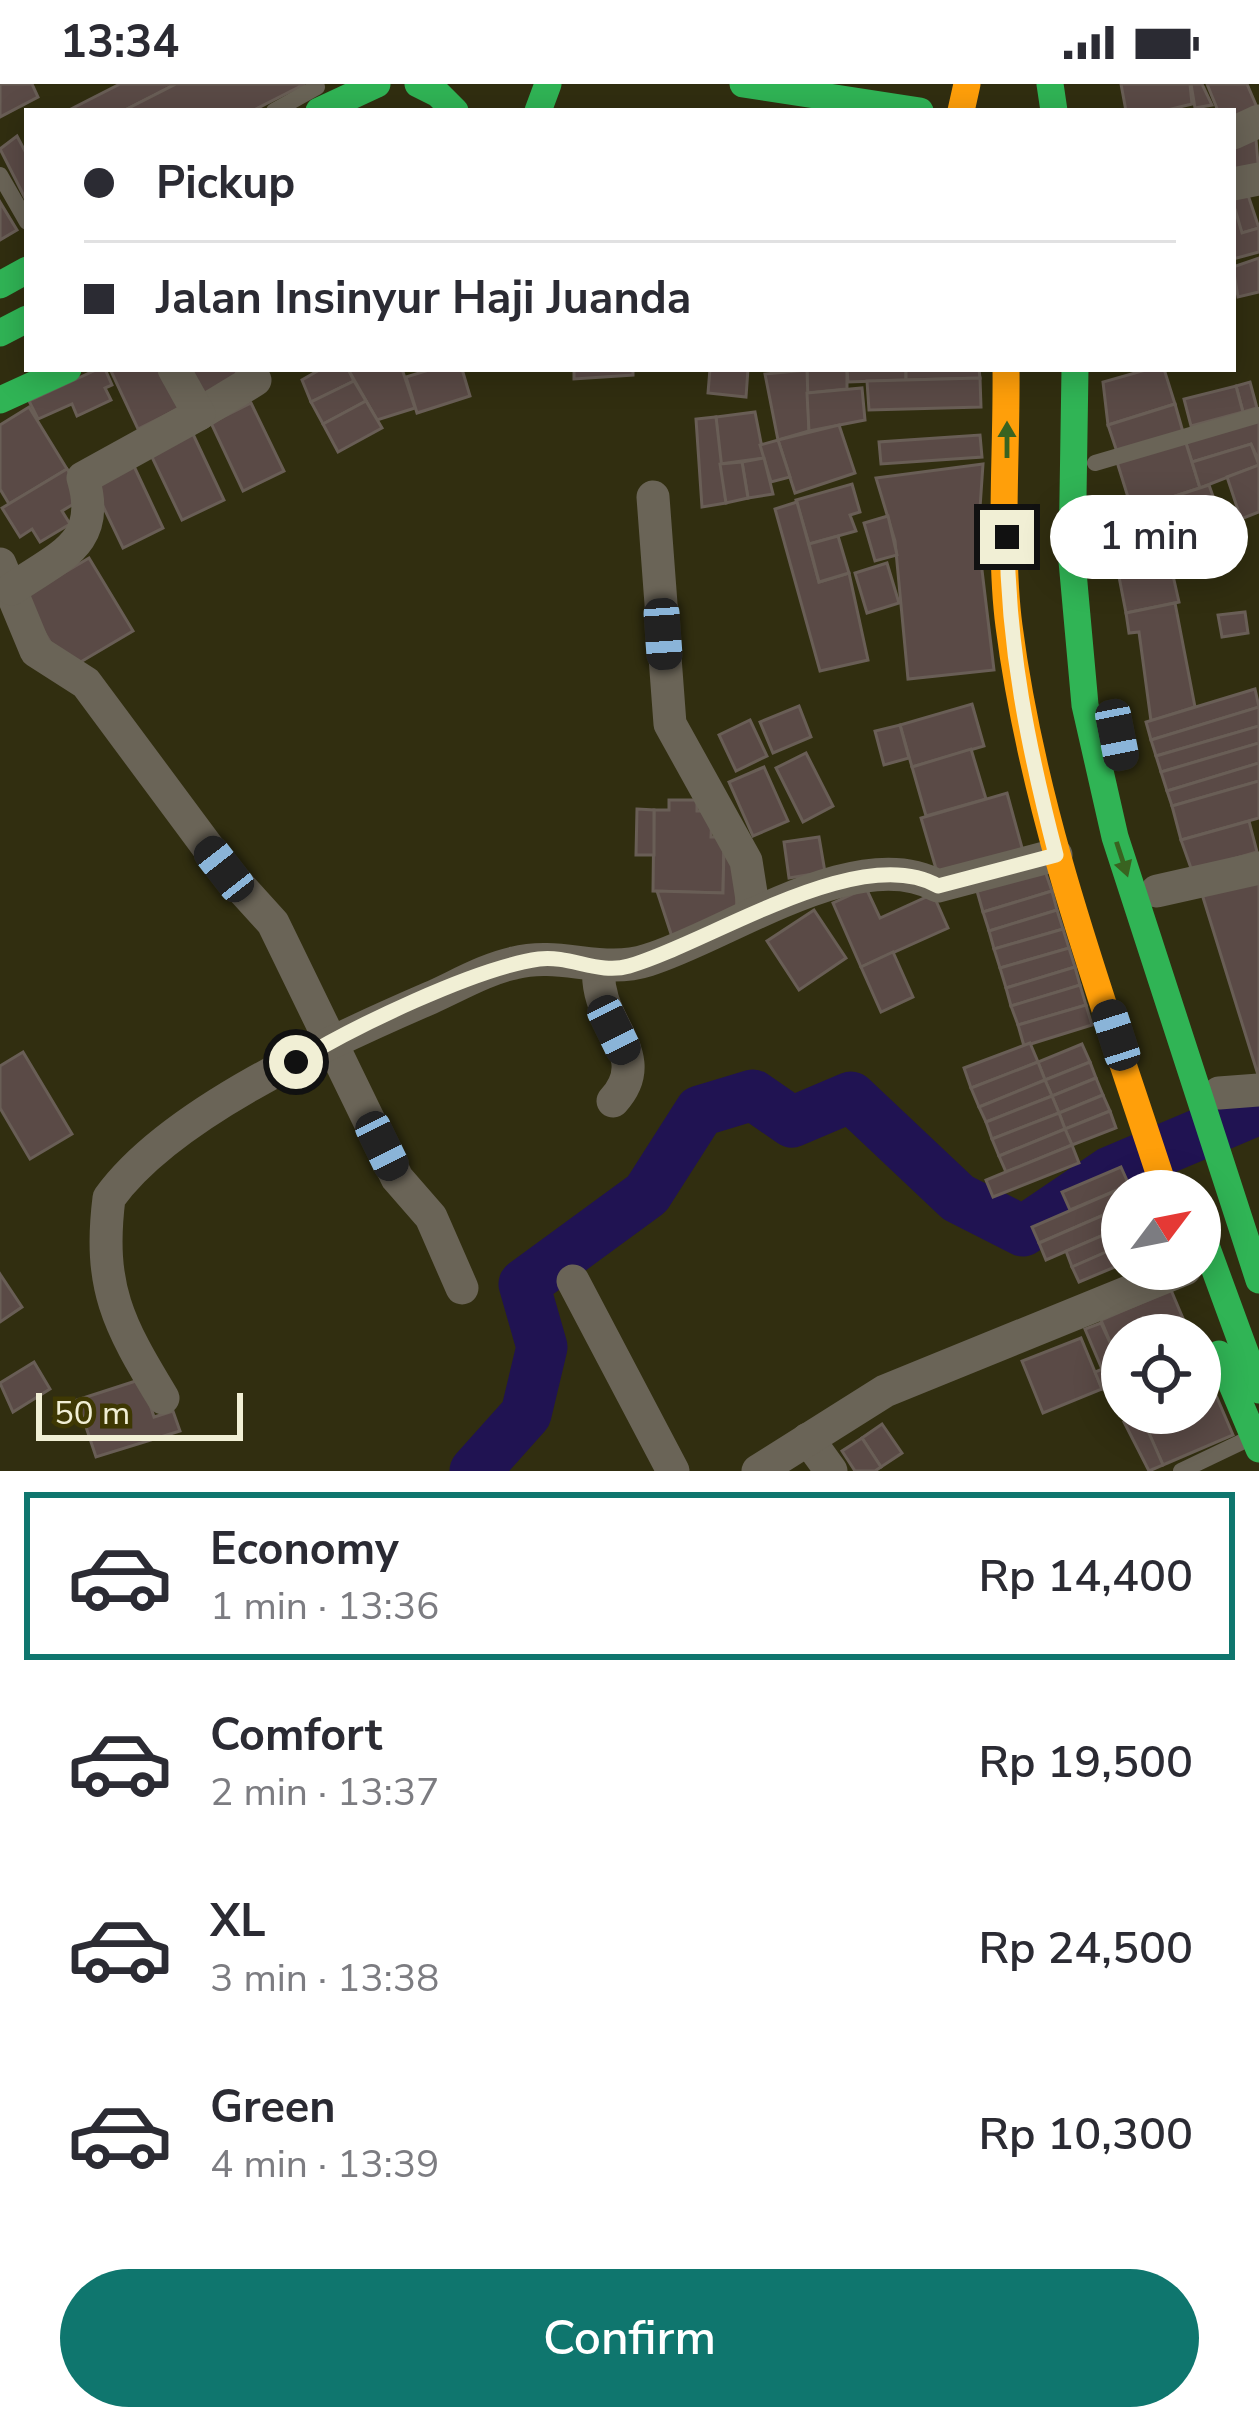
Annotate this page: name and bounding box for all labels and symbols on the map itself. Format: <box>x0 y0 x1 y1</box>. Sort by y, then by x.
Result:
one-way arrow <box>997 420 1017 458</box>
callout: 1 min <box>1049 495 1247 579</box>
route end <box>980 510 1034 564</box>
car <box>643 597 683 671</box>
car <box>1092 696 1142 774</box>
car <box>188 830 260 908</box>
one-way arrow <box>1114 841 1132 878</box>
car <box>582 990 646 1070</box>
car <box>1088 995 1144 1075</box>
route start <box>269 1035 323 1089</box>
car <box>350 1106 414 1186</box>
north arrow <box>1101 1170 1221 1290</box>
scale bar <box>36 1387 243 1440</box>

